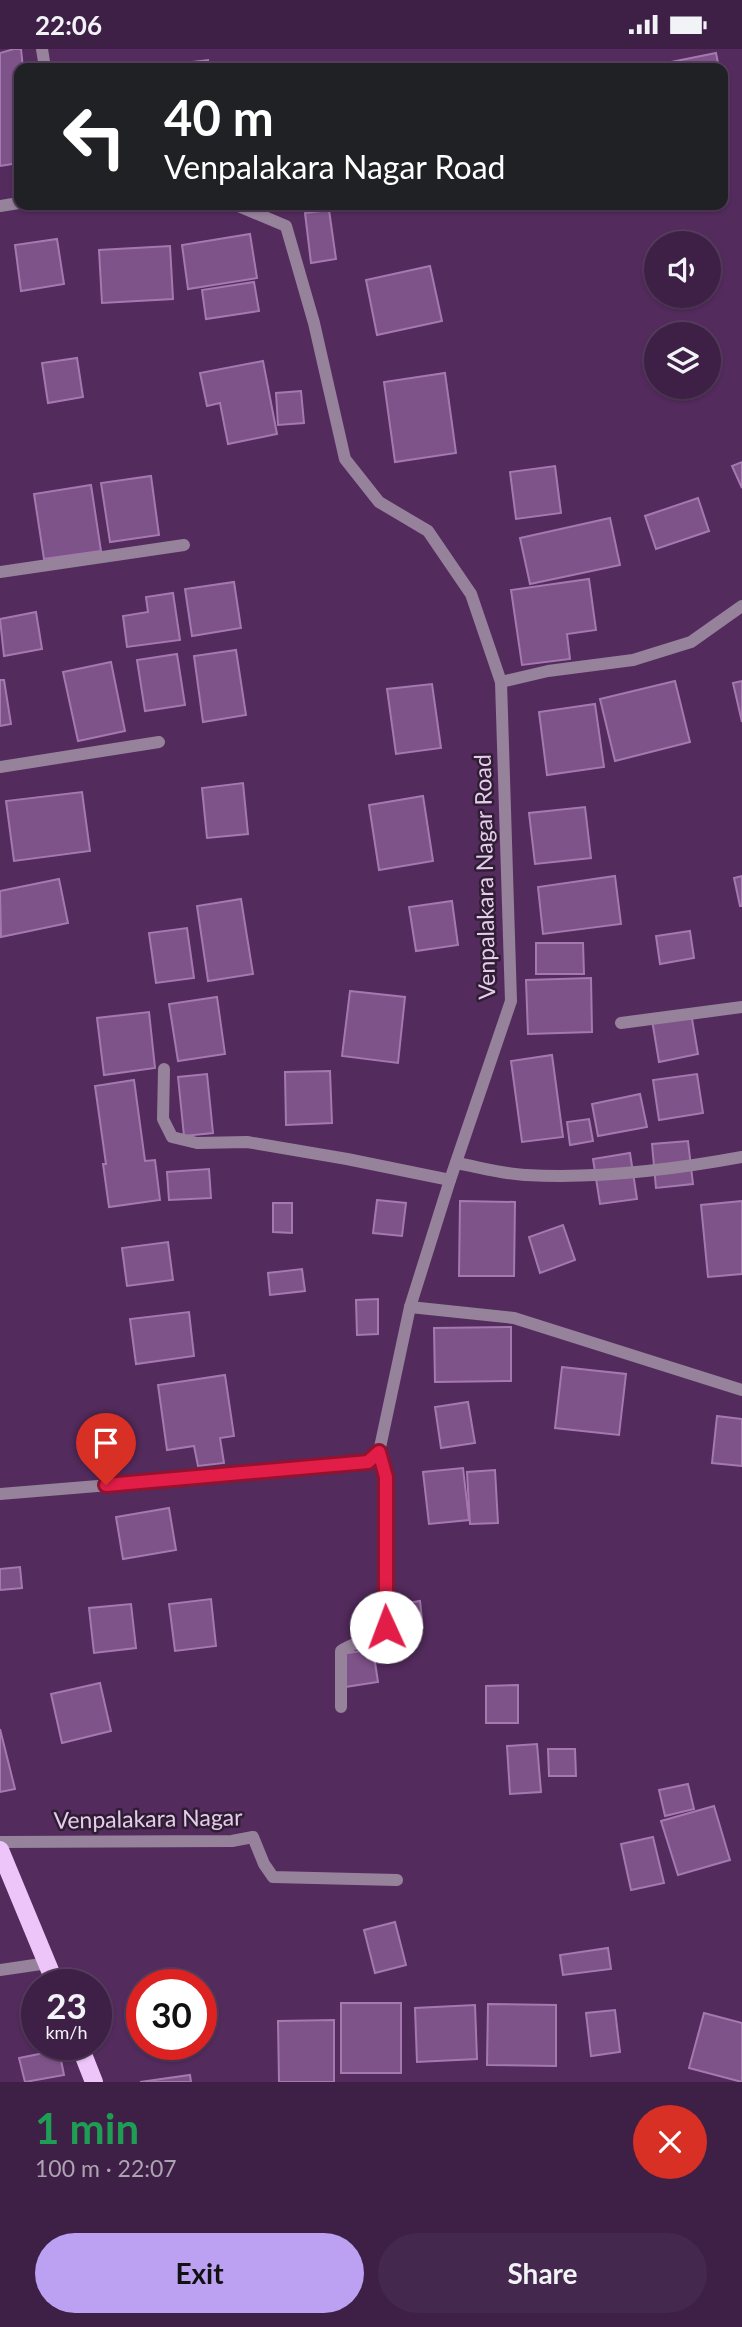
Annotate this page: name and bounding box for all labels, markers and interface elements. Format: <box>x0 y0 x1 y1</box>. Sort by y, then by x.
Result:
text: 22:06 <box>35 9 102 41</box>
text: 40 m <box>164 88 274 146</box>
icon: left <box>49 91 140 182</box>
text: Venpalakara Nagar Road <box>164 147 506 186</box>
map controls <box>644 231 721 399</box>
button: sound <box>644 231 721 308</box>
button: layers <box>644 322 721 399</box>
street label: Venpalakara Nagar Road <box>468 754 500 1000</box>
pin <box>76 1413 136 1485</box>
icon: arrive <box>87 1424 125 1462</box>
position arrow <box>349 1590 423 1664</box>
street label: Venpalakara Nagar <box>53 1802 243 1834</box>
speed limit sign: 30 <box>126 1969 217 2060</box>
text: 23 <box>46 1984 87 2026</box>
text: km/h <box>45 2021 88 2043</box>
text: 1 min <box>35 2103 139 2153</box>
button: close <box>633 2105 707 2179</box>
text: 100 m · 22:07 <box>35 2154 177 2182</box>
button: Exit <box>35 2233 364 2313</box>
button: Share <box>378 2233 707 2313</box>

